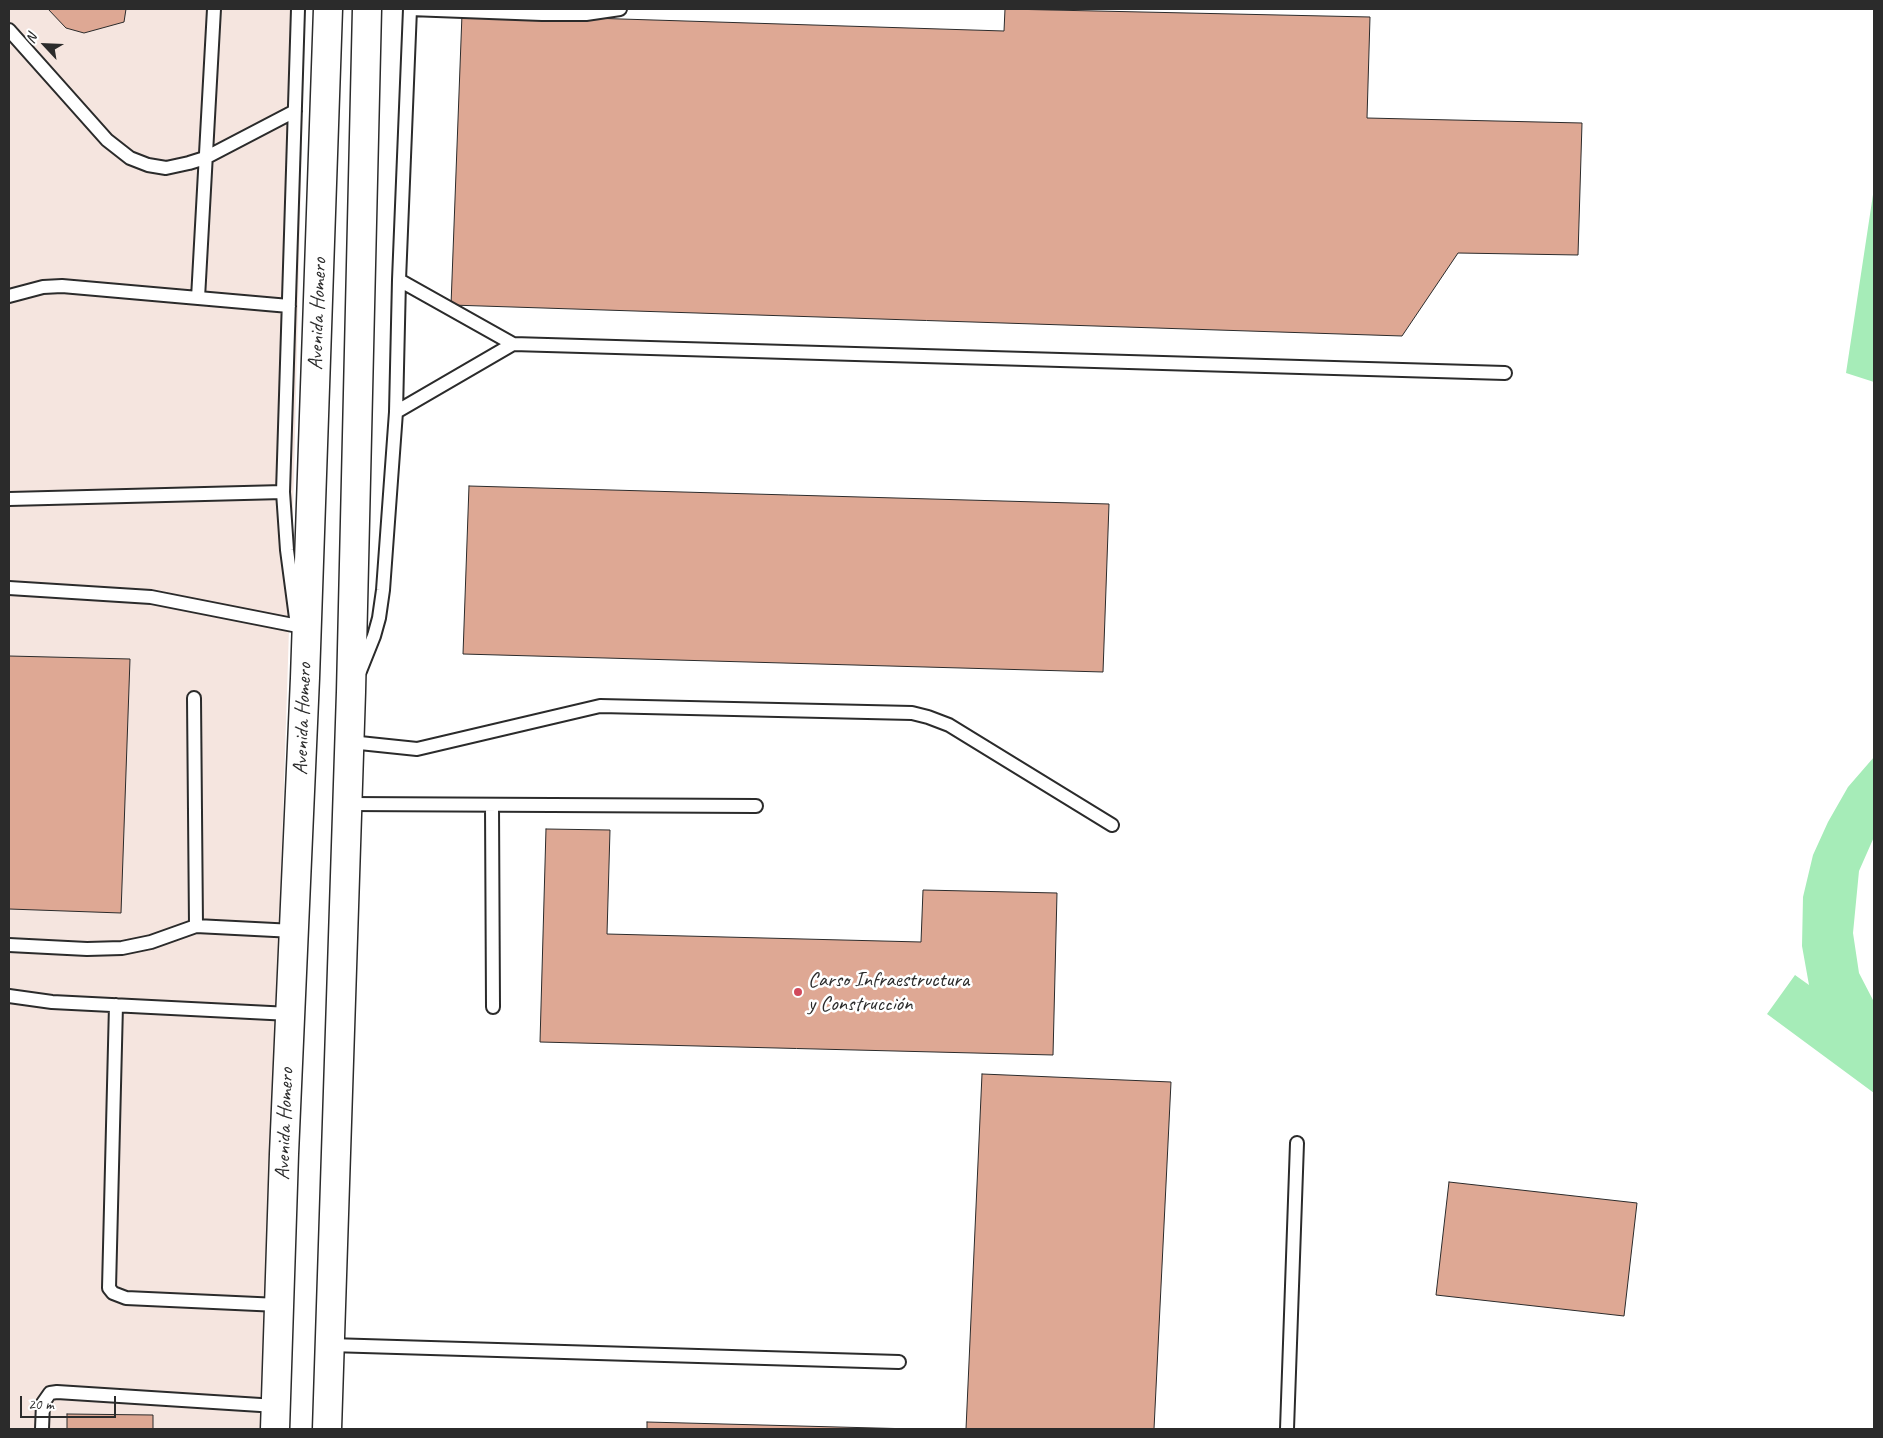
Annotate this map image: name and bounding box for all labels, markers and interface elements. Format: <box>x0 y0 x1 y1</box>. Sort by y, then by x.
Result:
north arrow <box>20 20 70 70</box>
text: N <box>21 31 40 46</box>
street label: Avenida Homero <box>303 257 333 371</box>
street label: Avenida Homero <box>288 662 318 776</box>
place label: Carso Infraestructura y Construcción <box>808 967 969 1017</box>
marker: Carso Infraestructura y Construcción <box>792 986 804 998</box>
street label: Avenida Homero <box>270 1067 300 1181</box>
scale bar <box>22 1386 119 1418</box>
text: 20 m <box>28 1395 54 1414</box>

